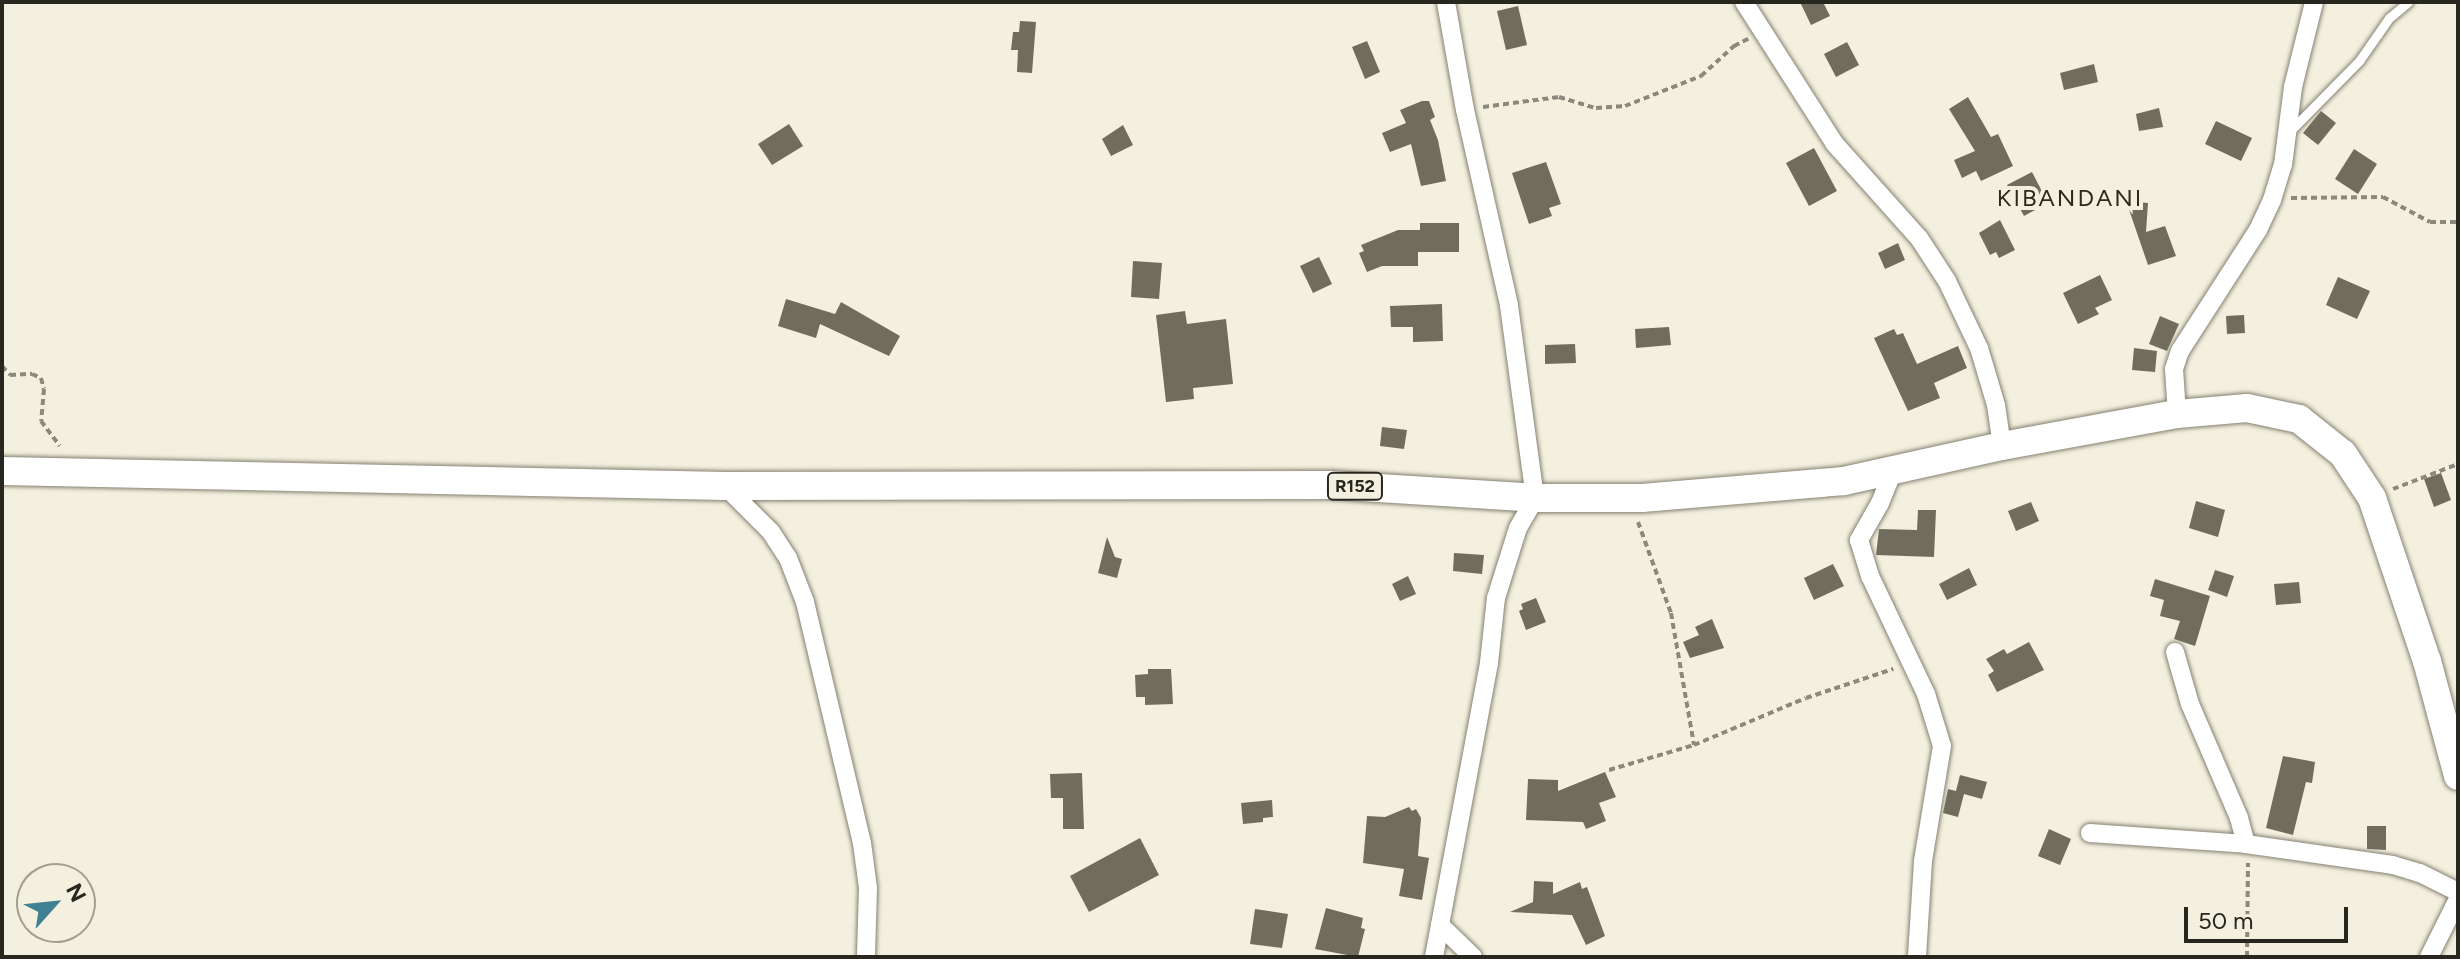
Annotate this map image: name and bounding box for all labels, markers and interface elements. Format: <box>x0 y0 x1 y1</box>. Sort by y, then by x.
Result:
district label: KIBANDANI <box>1997 184 2143 212</box>
road number: R152 <box>1325 472 1385 500</box>
north arrow <box>16 863 96 943</box>
text: N <box>60 879 92 906</box>
scale bar <box>2188 891 2352 941</box>
text: 50 m <box>2198 906 2254 935</box>

